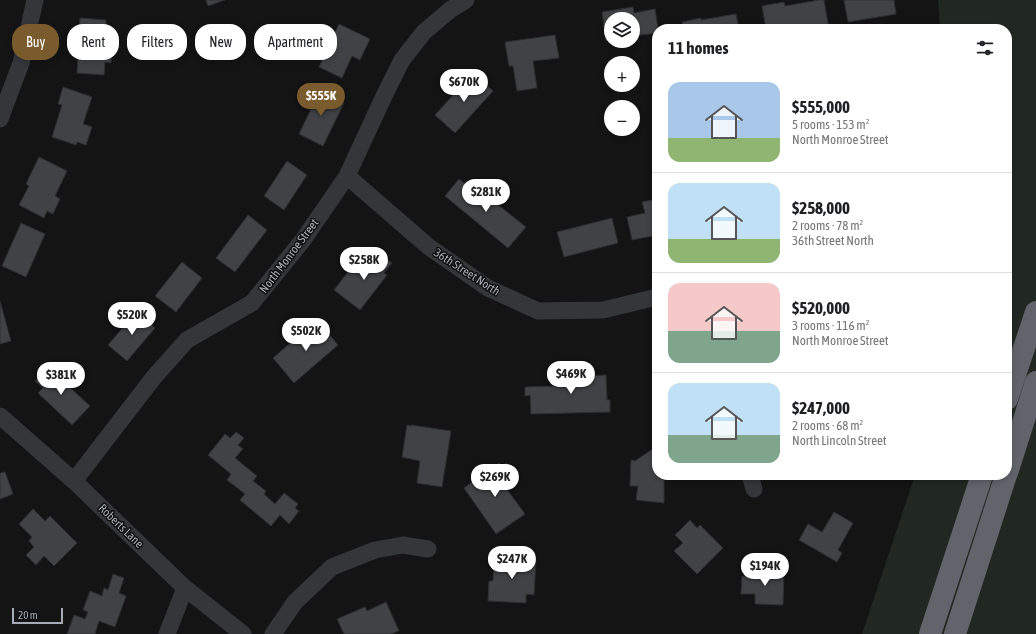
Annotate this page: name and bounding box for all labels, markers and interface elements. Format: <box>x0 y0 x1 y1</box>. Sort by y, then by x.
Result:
map controls <box>604 12 640 136</box>
button: layers <box>604 12 640 48</box>
chip: Buy <box>12 24 59 60</box>
chip: Rent <box>67 24 119 60</box>
chip: Filters <box>127 24 187 60</box>
chip: New <box>195 24 246 60</box>
chip: Apartment <box>254 24 337 60</box>
icon: filters <box>974 37 996 59</box>
text: 11 homes <box>668 38 729 58</box>
button: + <box>604 56 640 92</box>
pin: $670K <box>436 69 492 103</box>
text: $670K <box>449 74 479 89</box>
pin: $555K <box>293 83 349 117</box>
text: $555K <box>306 88 336 103</box>
text: $555,000 <box>792 97 850 117</box>
icon: home <box>700 98 748 146</box>
button: − <box>604 100 640 136</box>
text: 5 rooms · 153 m² <box>792 117 869 132</box>
text: North Monroe Street <box>792 132 889 147</box>
pin: $281K <box>458 179 514 213</box>
text: $281K <box>471 184 501 199</box>
text: $258,000 <box>792 198 850 218</box>
icon: home <box>700 199 748 247</box>
street label: North Monroe Street <box>257 216 322 296</box>
text: 2 rooms · 78 m² <box>792 218 863 233</box>
text: 36th Street North <box>792 233 874 248</box>
street label: 36th Street North <box>431 246 503 298</box>
pin: $258K <box>336 247 392 281</box>
text: $258K <box>349 252 379 267</box>
text: $520,000 <box>792 298 850 318</box>
icon: home <box>700 299 748 347</box>
pin: $520K <box>104 302 160 336</box>
text: $520K <box>117 307 147 322</box>
pin: $502K <box>278 318 334 352</box>
text: 3 rooms · 116 m² <box>792 318 869 333</box>
text: $502K <box>291 323 321 338</box>
text: North Monroe Street <box>792 333 889 348</box>
pin: $469K <box>543 361 599 395</box>
pin: $381K <box>33 362 89 396</box>
text: $469K <box>556 366 586 381</box>
text: $381K <box>46 367 76 382</box>
text: $247,000 <box>792 398 850 418</box>
icon: home <box>700 399 748 447</box>
text: 2 rooms · 68 m² <box>792 418 863 433</box>
text: North Lincoln Street <box>792 433 887 448</box>
pin: $269K <box>467 464 523 498</box>
text: $269K <box>480 469 510 484</box>
street label: Roberts Lane <box>96 501 146 551</box>
pin: $247K <box>484 546 540 580</box>
text: $247K <box>497 551 527 566</box>
pin: $194K <box>737 553 793 587</box>
text: $194K <box>750 558 780 573</box>
scale bar <box>12 606 63 625</box>
text: 20 m <box>18 609 38 621</box>

